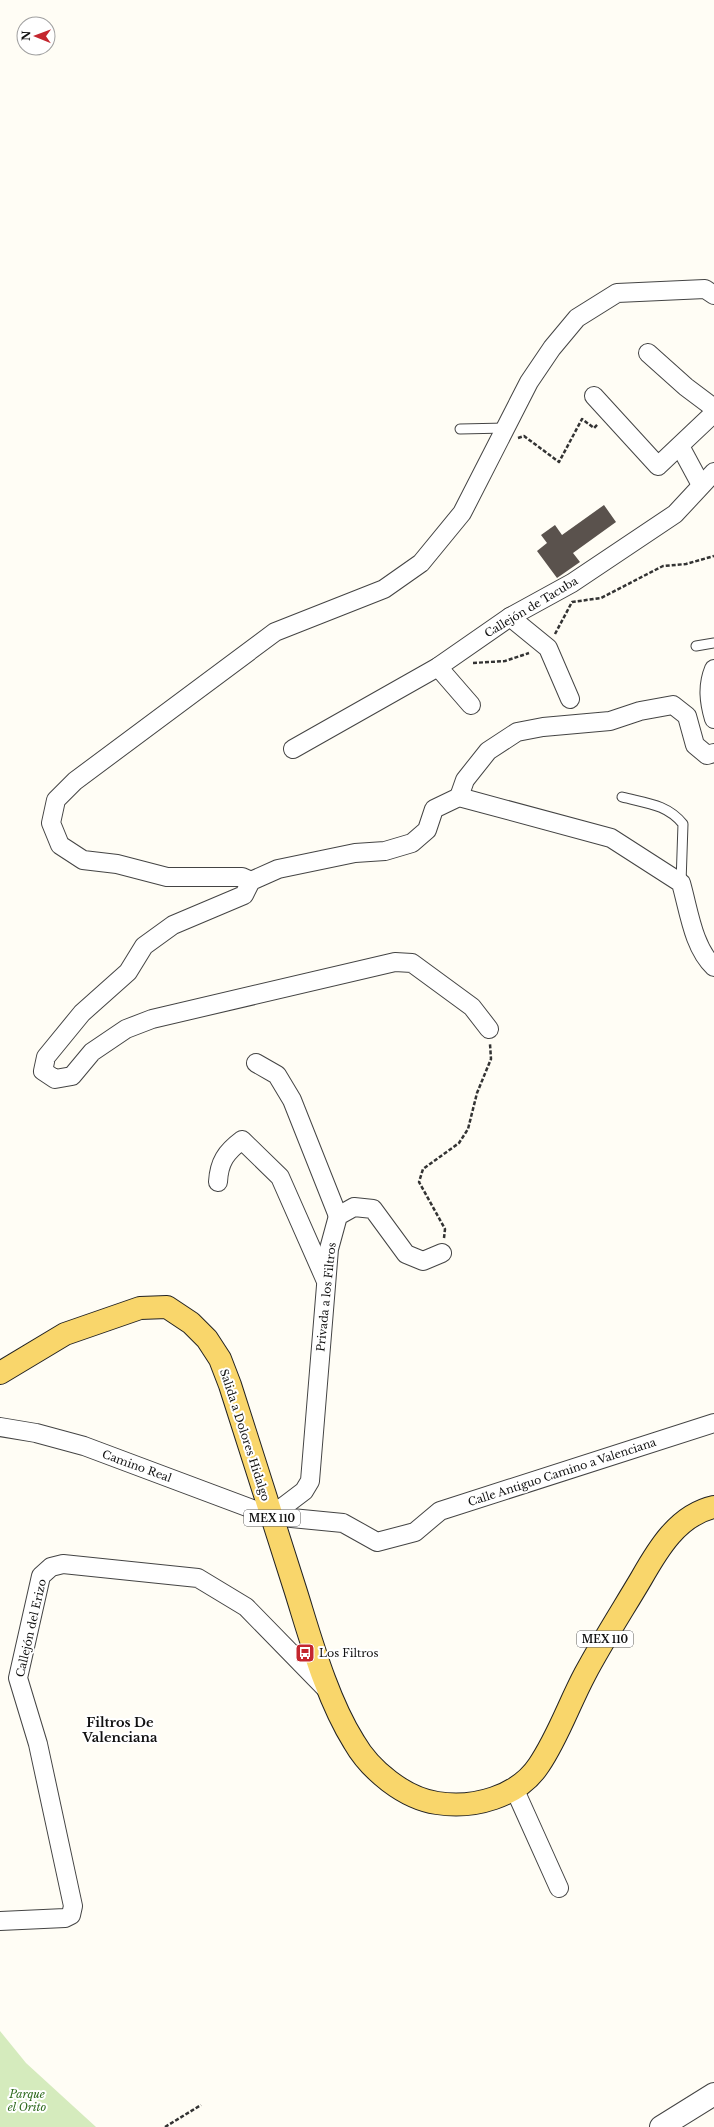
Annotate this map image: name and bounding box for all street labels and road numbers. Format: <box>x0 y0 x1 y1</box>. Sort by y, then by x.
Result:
street label: Callejón de Tacuba <box>482 573 581 640</box>
street label: Privada a los Filtros <box>313 1242 339 1352</box>
street label: Salida a Dolores Hidalgo <box>217 1367 273 1503</box>
street label: Calle Antiguo Camino a Valenciana <box>466 1435 659 1509</box>
street label: Camino Real <box>100 1447 174 1485</box>
road number: MEX 110 <box>244 1510 300 1526</box>
street label: Callejón del Erizo <box>13 1578 49 1678</box>
road number: MEX 110 <box>577 1631 633 1647</box>

